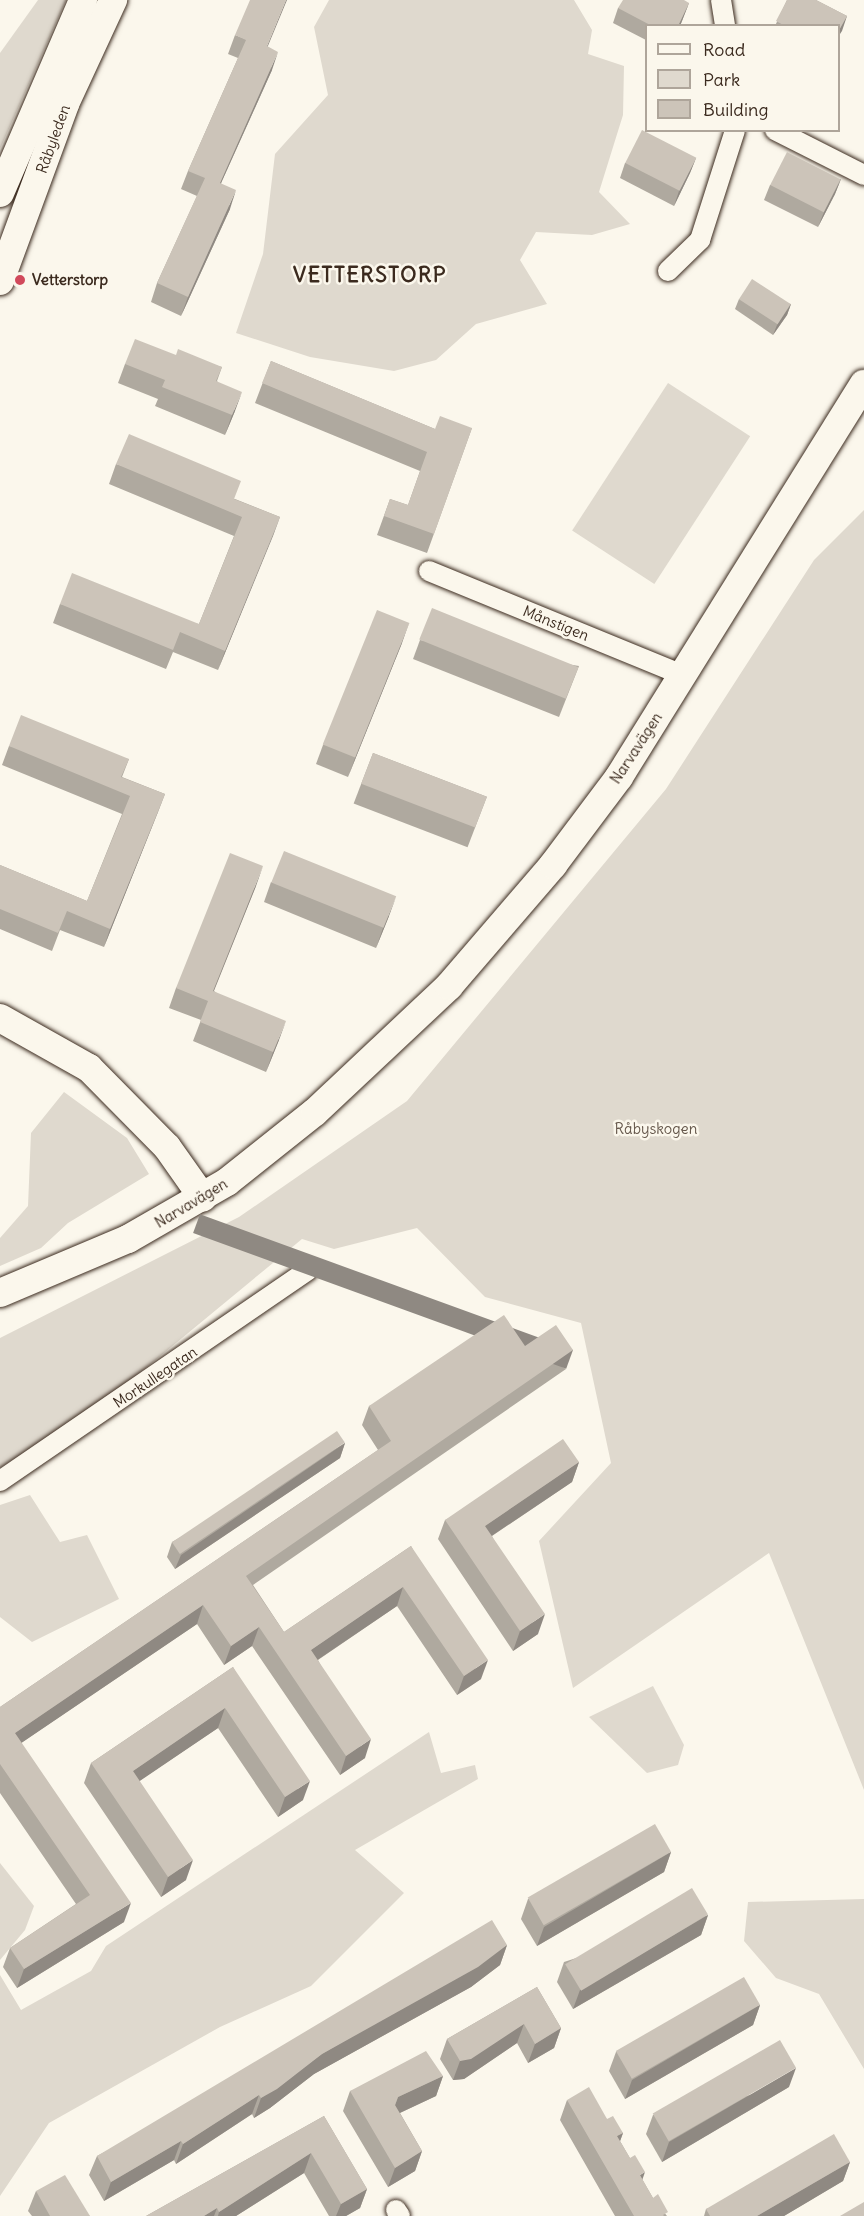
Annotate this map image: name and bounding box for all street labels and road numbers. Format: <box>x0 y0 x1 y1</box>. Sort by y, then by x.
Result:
street label: Råbyleden <box>32 102 74 176</box>
street label: Månstigen <box>520 602 592 644</box>
street label: Narvavägen <box>606 709 666 787</box>
street label: Narvavägen <box>151 1174 231 1232</box>
street label: Morkullegatan <box>110 1342 200 1412</box>

